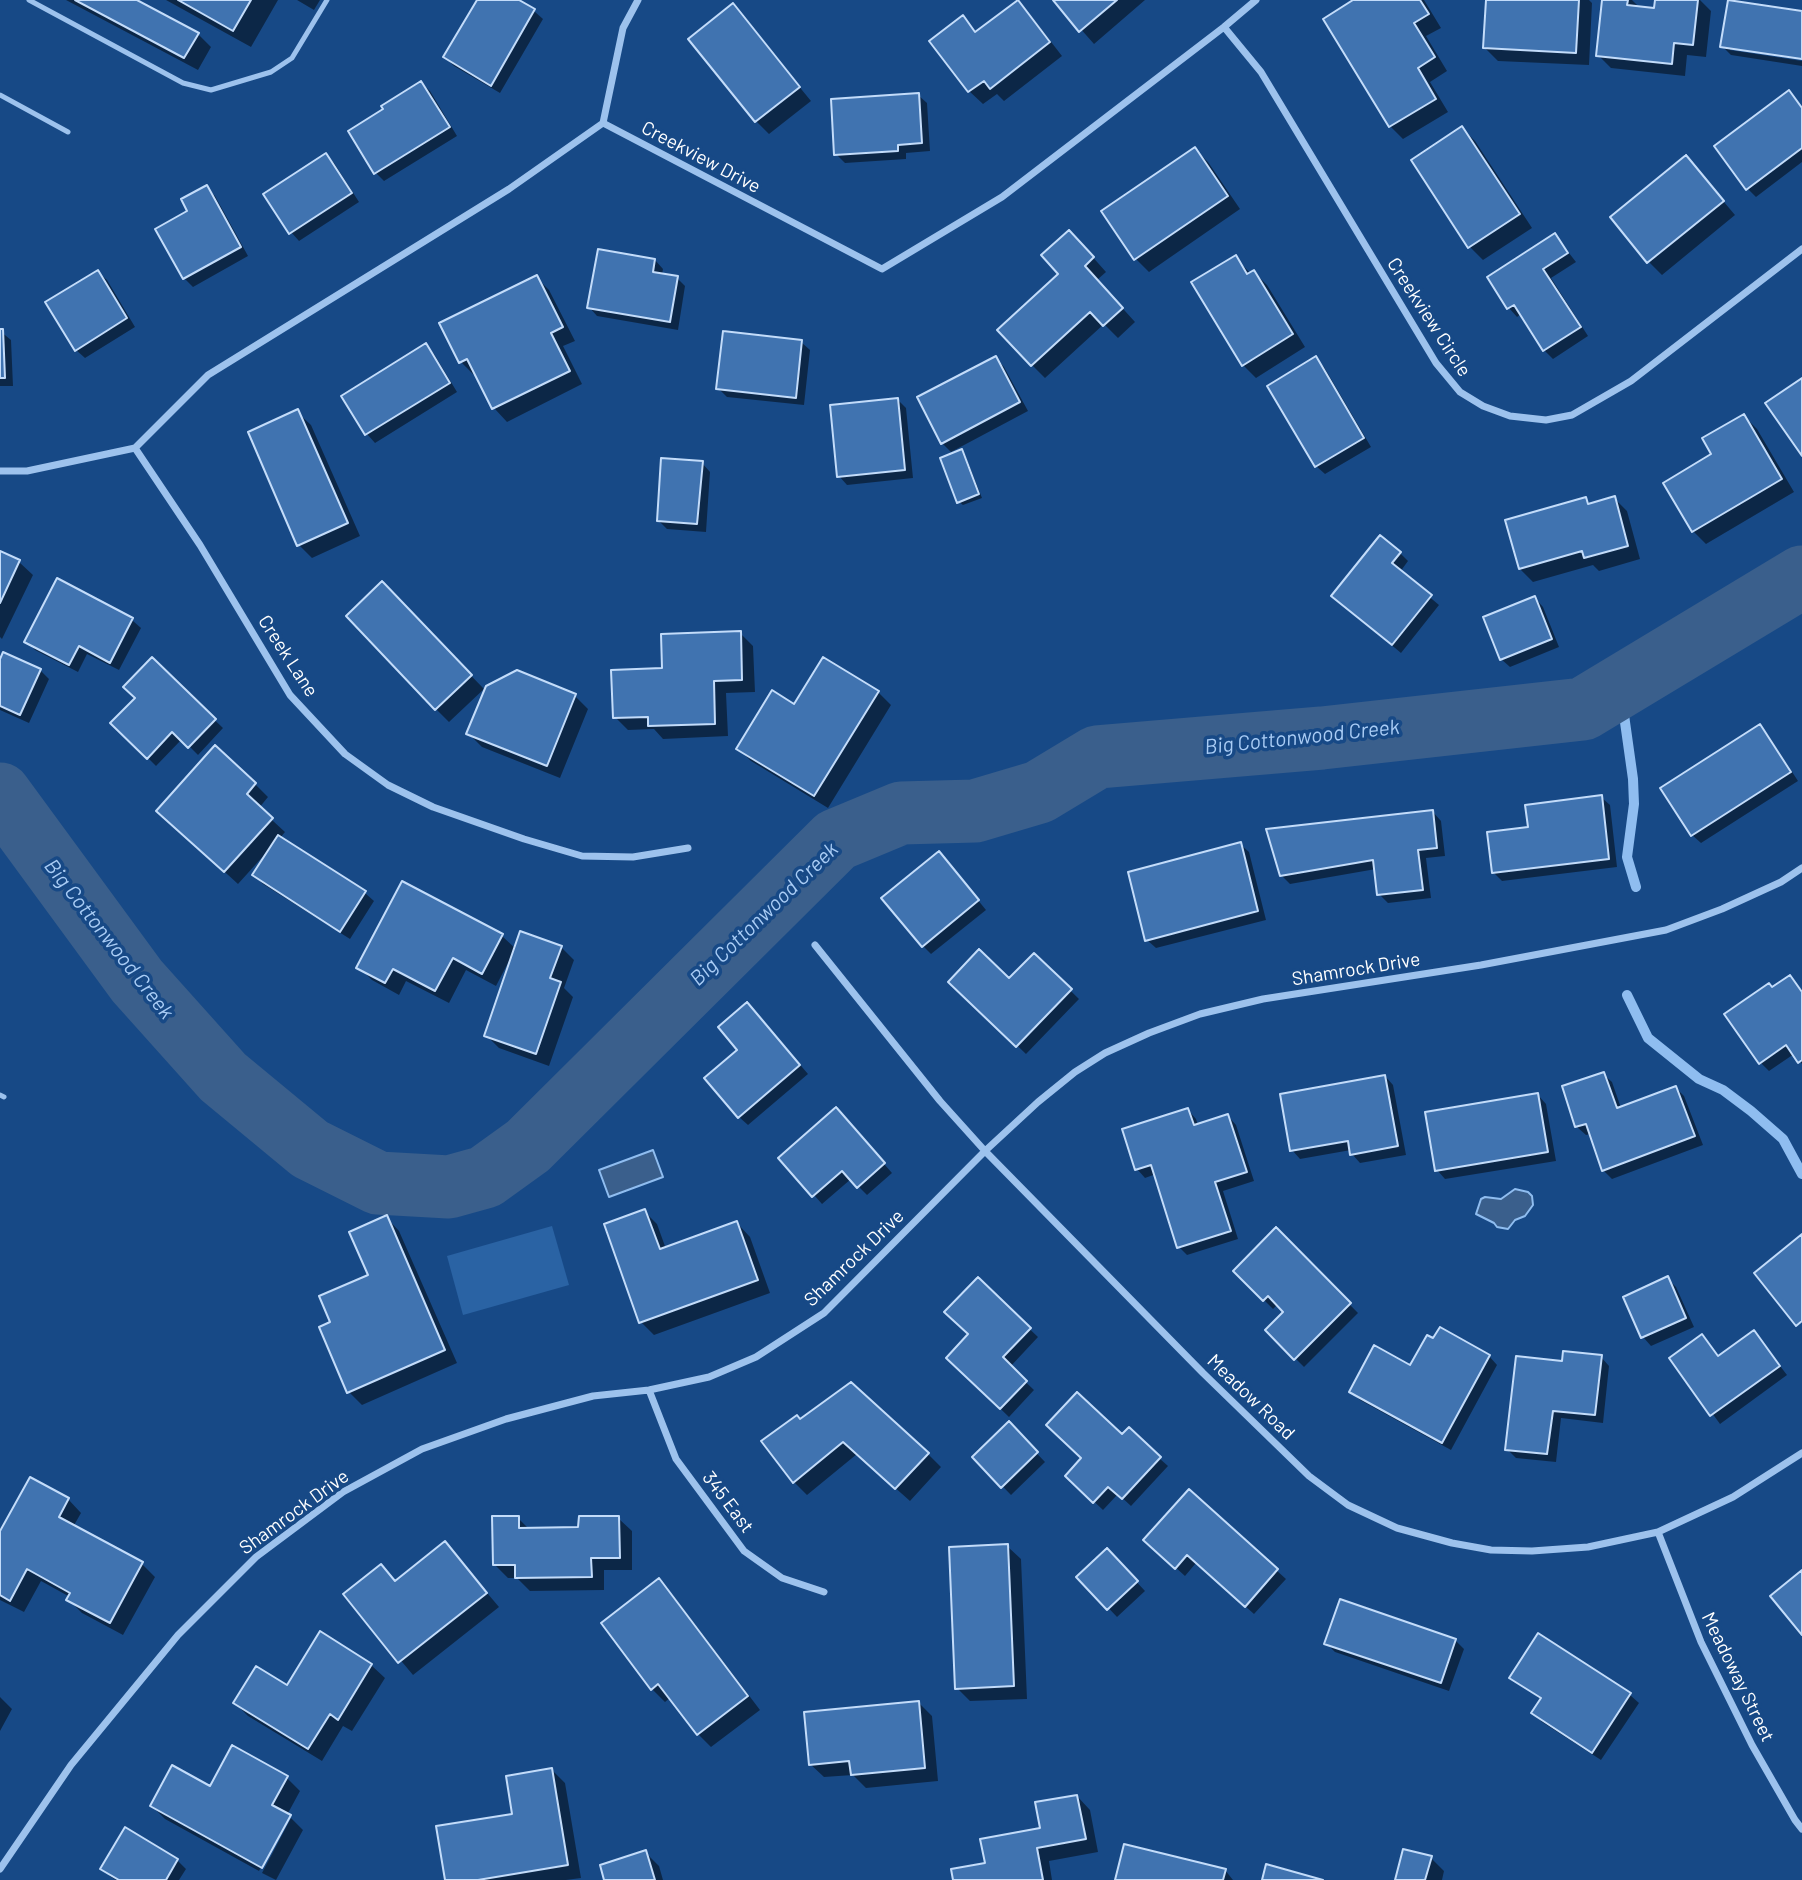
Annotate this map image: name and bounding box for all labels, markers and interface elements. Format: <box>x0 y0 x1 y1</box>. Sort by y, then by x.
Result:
street label: Creekview Drive <box>638 116 764 198</box>
street label: Creekview Circle <box>1382 253 1476 381</box>
street label: Creek Lane <box>253 611 323 701</box>
water label: Big Cottonwood Creek <box>1203 714 1401 760</box>
water label: Big Cottonwood Creek <box>685 837 843 991</box>
water label: Big Cottonwood Creek <box>39 854 179 1024</box>
street label: Shamrock Drive <box>1290 948 1422 990</box>
street label: Shamrock Drive <box>800 1205 908 1311</box>
street label: Meadow Road <box>1202 1349 1300 1445</box>
street label: Shamrock Drive <box>235 1465 353 1559</box>
street label: 345 East <box>698 1467 758 1537</box>
street label: Meadoway Street <box>1697 1609 1779 1745</box>

